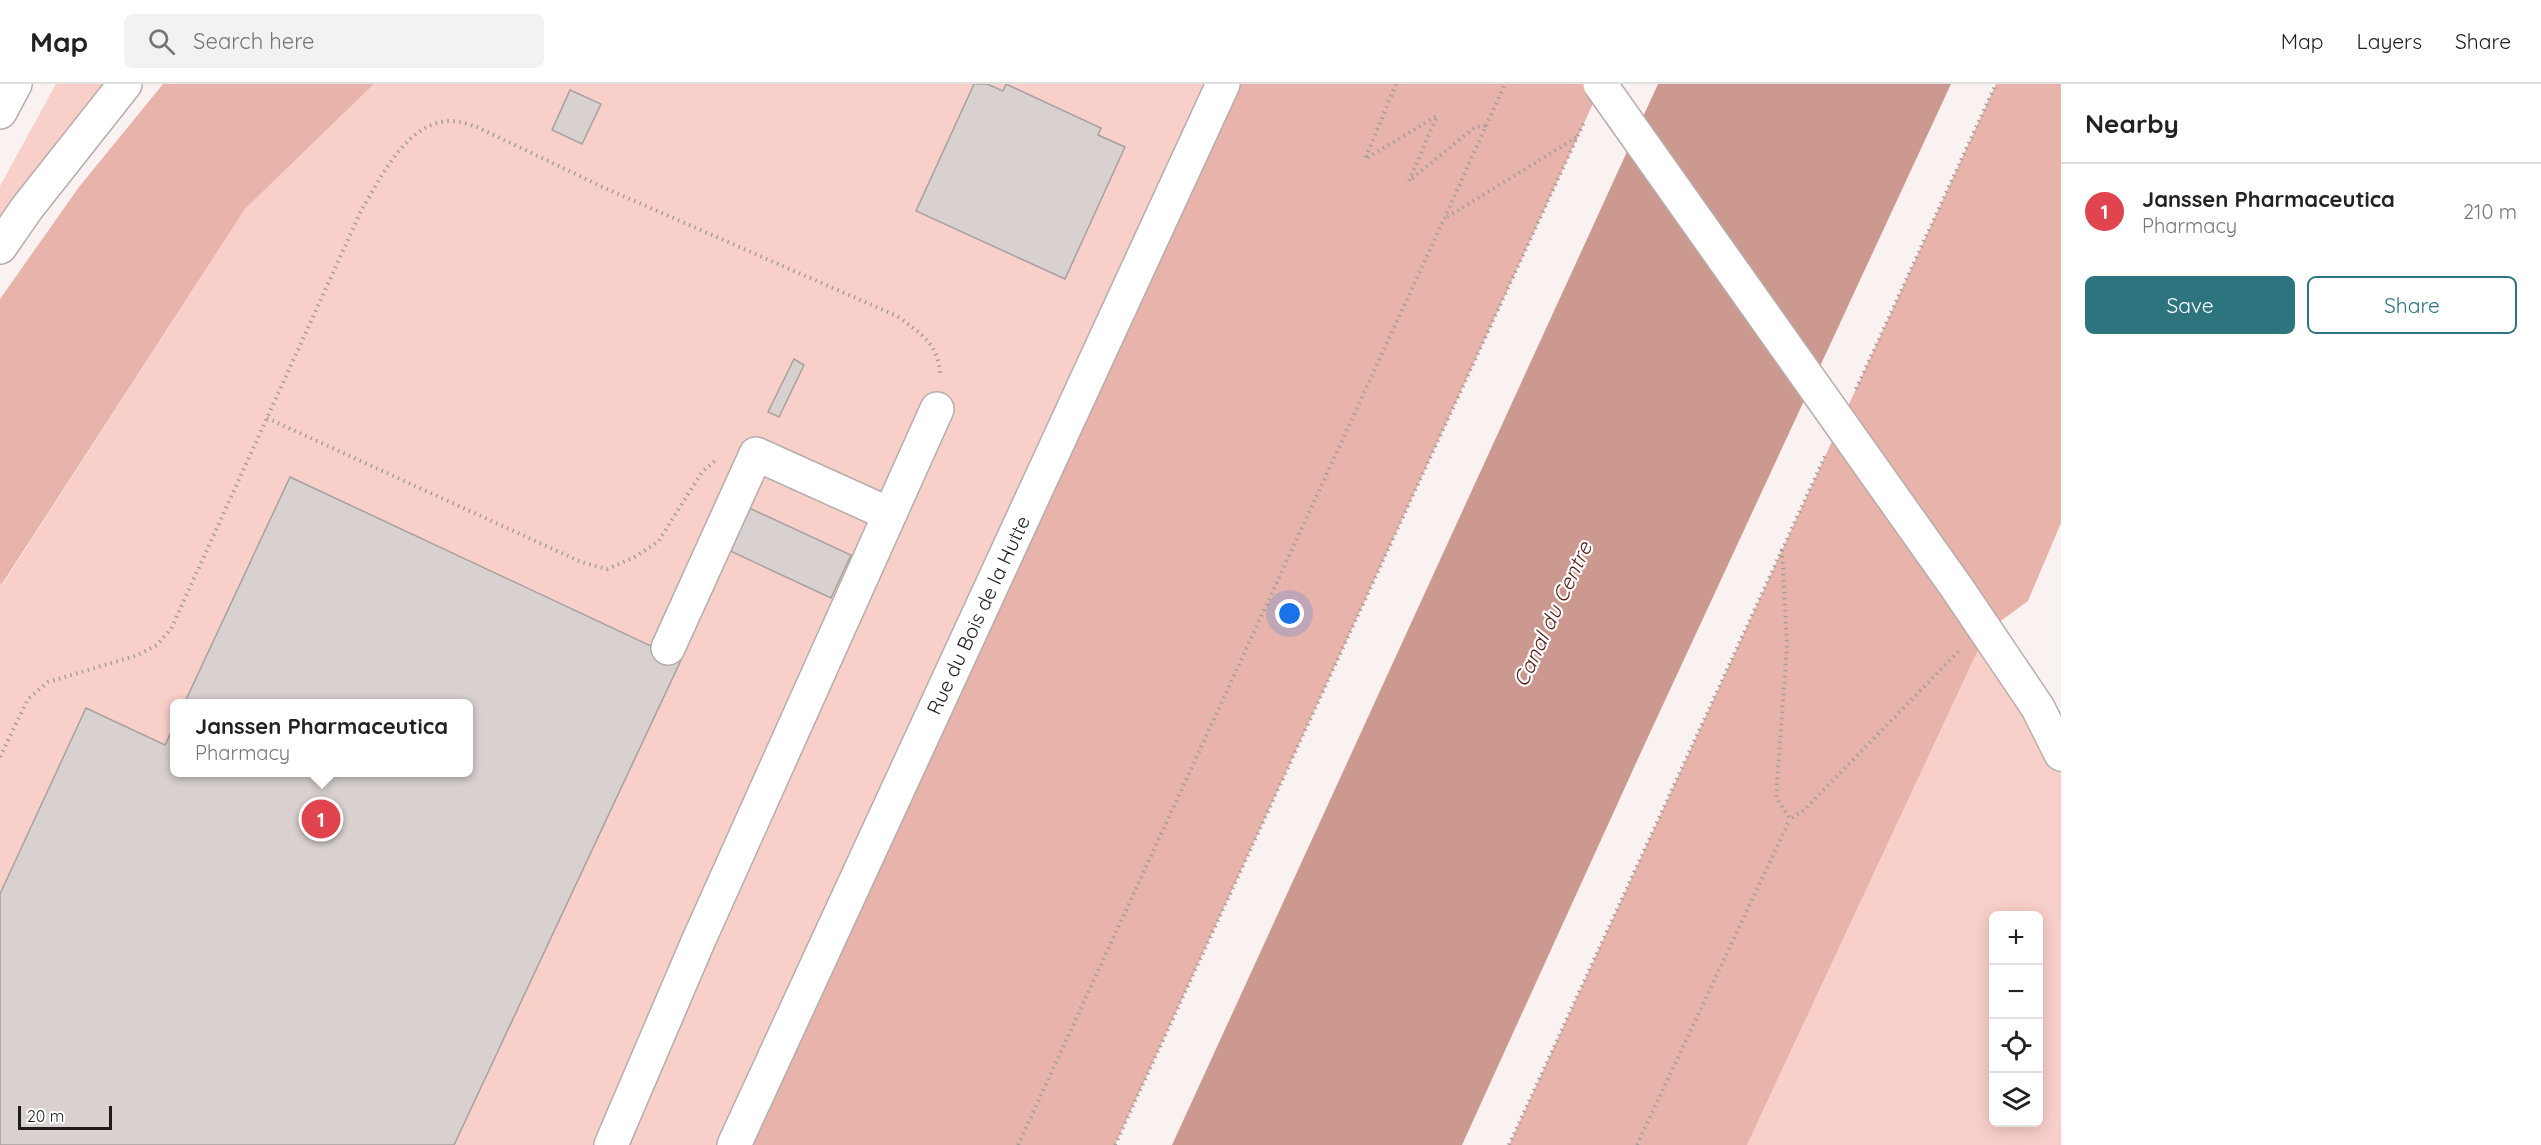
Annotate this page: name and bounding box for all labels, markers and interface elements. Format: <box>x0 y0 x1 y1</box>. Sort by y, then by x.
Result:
search box <box>124 14 544 68</box>
text: Map <box>30 24 88 59</box>
icon: search <box>145 25 178 58</box>
text: Search here <box>193 27 315 55</box>
text: Map <box>2281 28 2324 54</box>
text: Layers <box>2357 28 2422 54</box>
text: Share <box>2455 28 2511 54</box>
text: Nearby <box>2085 107 2179 140</box>
text: Janssen Pharmaceutica <box>2142 185 2395 213</box>
text: 1 <box>2101 199 2108 224</box>
text: 210 m <box>2463 199 2517 224</box>
text: Pharmacy <box>2142 213 2237 238</box>
button: Save <box>2085 276 2295 334</box>
button: Share <box>2307 276 2517 334</box>
street label: Rue du Bois de la Hutte <box>921 512 1035 718</box>
water label: Canal du Centre <box>1507 536 1597 691</box>
your location <box>1275 599 1304 628</box>
popup <box>170 699 473 777</box>
text: Janssen Pharmaceutica <box>195 712 448 740</box>
text: Pharmacy <box>195 740 290 765</box>
pin: 1 <box>302 796 340 842</box>
map controls <box>1989 911 2043 1127</box>
button: + <box>1989 911 2043 965</box>
button: − <box>1989 965 2043 1019</box>
button: locate <box>1989 1019 2043 1073</box>
button: layers <box>1989 1073 2043 1127</box>
scale bar <box>18 1103 112 1130</box>
text: 20 m <box>27 1106 64 1126</box>

